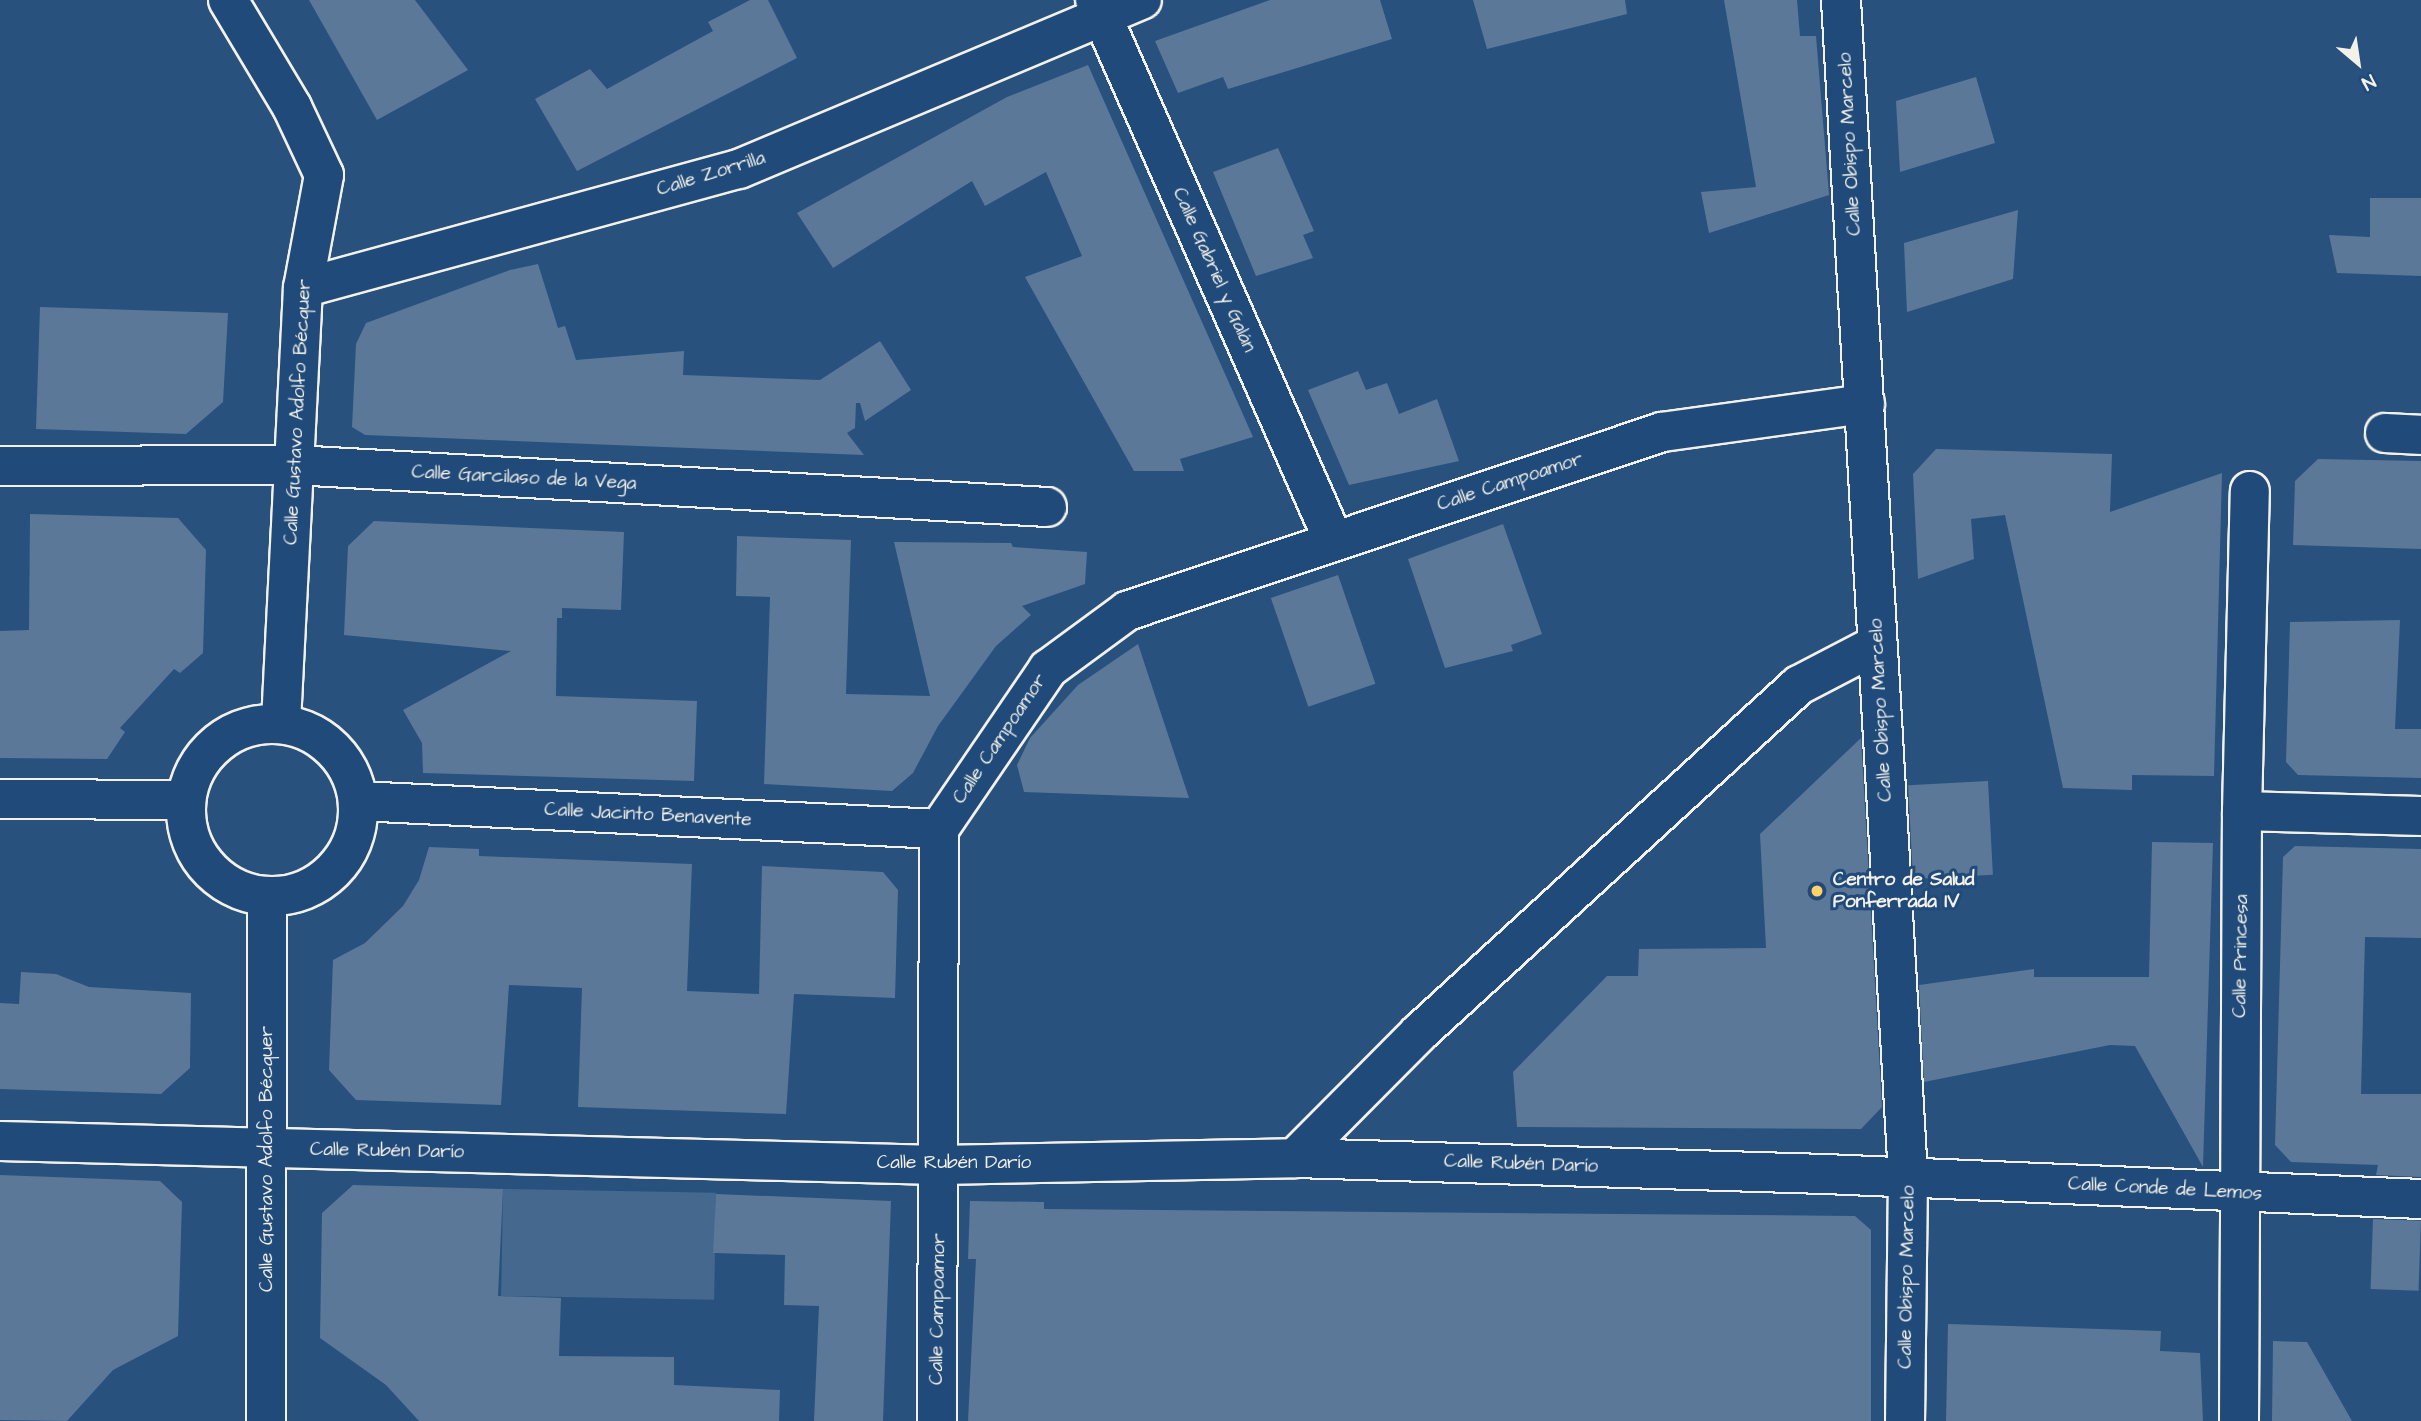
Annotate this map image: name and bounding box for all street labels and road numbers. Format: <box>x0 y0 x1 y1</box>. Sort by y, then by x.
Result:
street label: Calle Obispo Marcelo <box>1834 52 1866 236</box>
street label: Calle Zorrilla <box>654 147 768 201</box>
street label: Calle Gabriel y Galán <box>1167 184 1261 356</box>
street label: Calle Gustavo Adolfo Bécquer <box>280 279 316 545</box>
street label: Calle Campoamor <box>1434 448 1586 516</box>
street label: Calle Garcilaso de la Vega <box>411 461 637 495</box>
street label: Calle Obispo Marcelo <box>1865 618 1897 802</box>
street label: Calle Campoamor <box>948 670 1052 808</box>
street label: Calle Jacinto Benavente <box>544 798 752 832</box>
street label: Calle Princesa <box>2229 894 2253 1018</box>
street label: Calle Gustavo Adolfo Bécquer <box>256 1026 278 1292</box>
street label: Calle Rubén Darío <box>310 1138 464 1164</box>
street label: Calle Rubén Darío <box>1444 1150 1598 1178</box>
street label: Calle Rubén Darío <box>877 1152 1031 1174</box>
street label: Calle Conde de Lemos <box>2067 1173 2263 1205</box>
street label: Calle Obispo Marcelo <box>1894 1185 1920 1369</box>
street label: Calle Campoamor <box>925 1233 951 1385</box>

